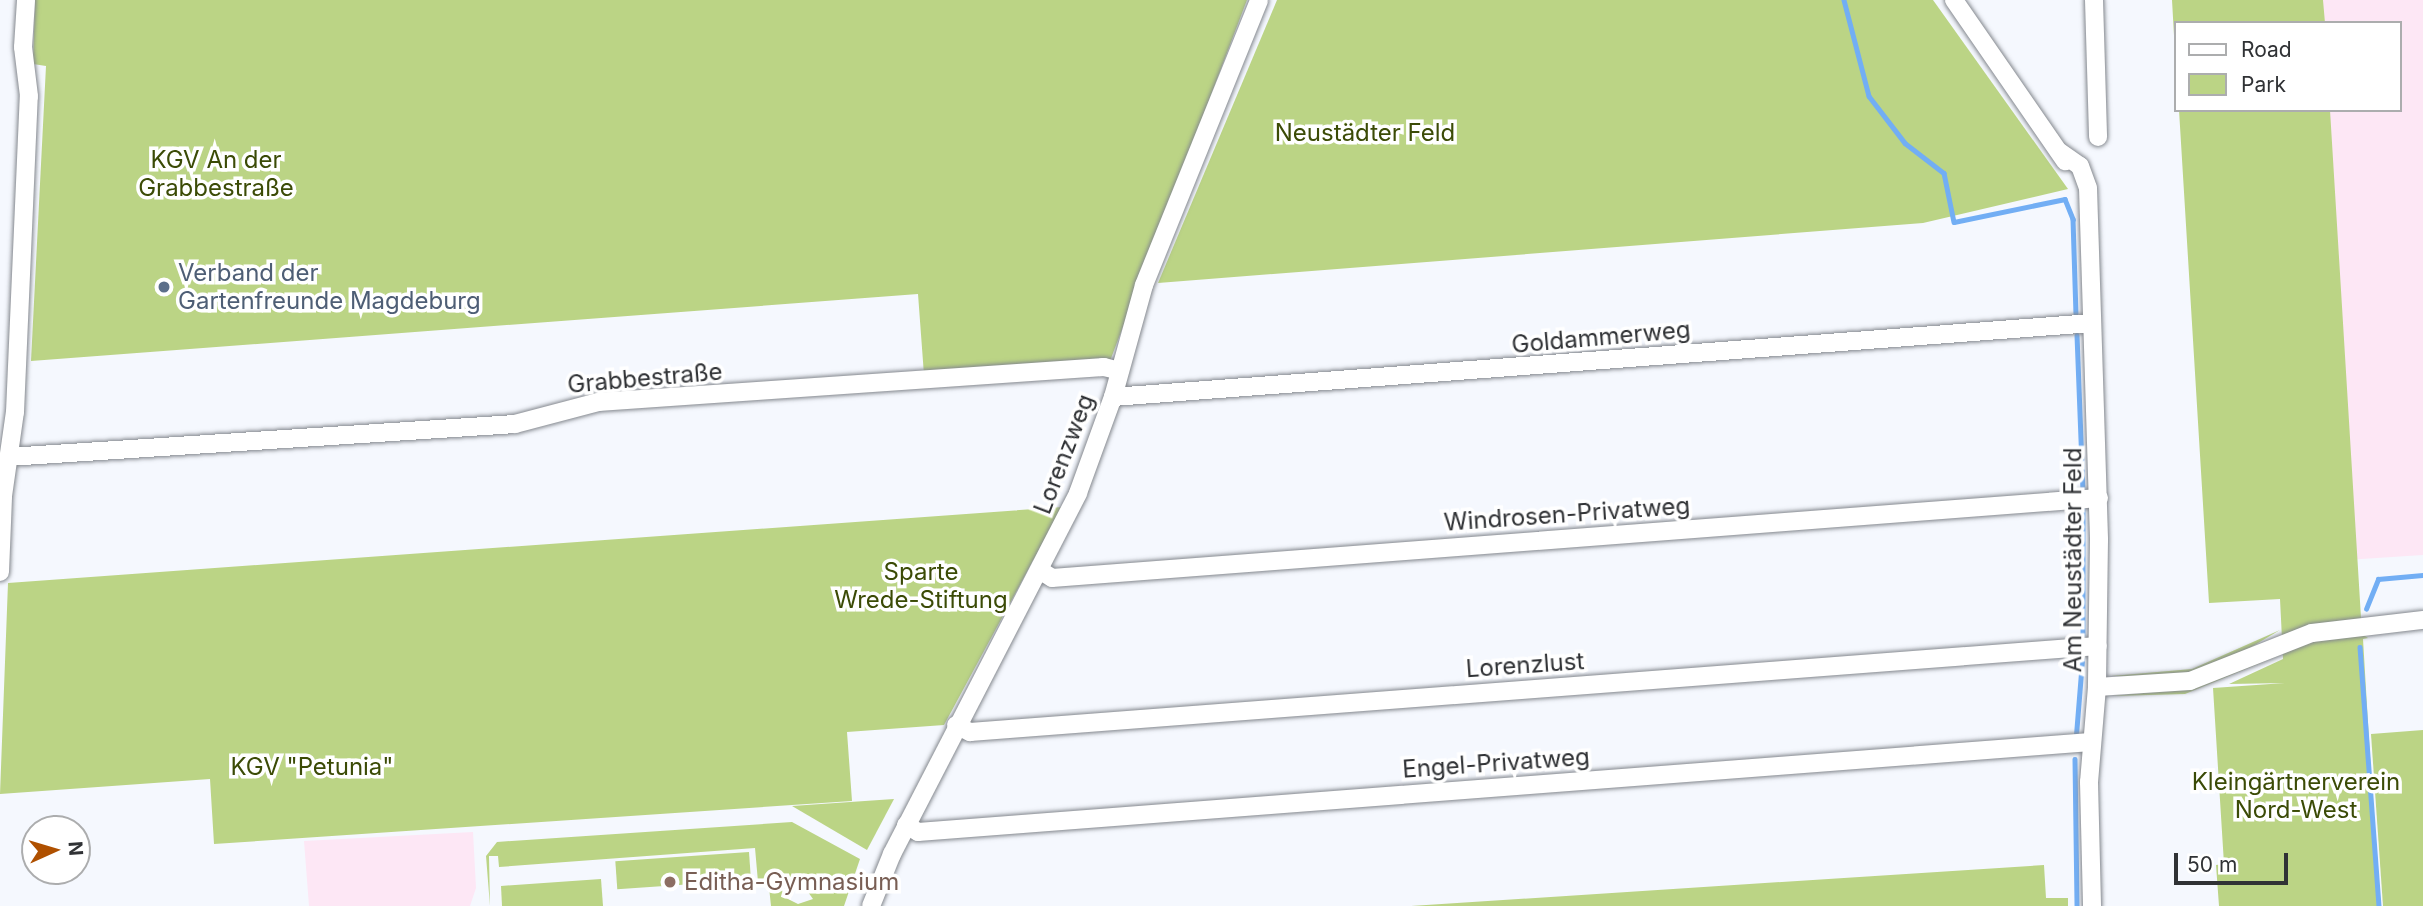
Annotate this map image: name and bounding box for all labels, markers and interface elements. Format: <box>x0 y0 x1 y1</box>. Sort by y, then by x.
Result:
legend <box>2174 21 2402 112</box>
text: Road <box>2241 37 2292 62</box>
text: Park <box>2241 72 2286 97</box>
park label: Neustädter Feld <box>1275 119 1455 147</box>
park label: KGV An der Grabbestraße <box>138 146 294 202</box>
place label: Verband der Gartenfreunde Magdeburg <box>178 259 481 315</box>
marker: Verband der Gartenfreunde Magdeburg <box>156 279 172 295</box>
street label: Goldammerweg <box>1510 315 1692 359</box>
street label: Grabbestraße <box>566 357 724 399</box>
street label: Lorenzweg <box>1028 390 1100 518</box>
street label: Am Neustädter Feld <box>2059 448 2087 672</box>
street label: Windrosen-Privatweg <box>1443 491 1691 537</box>
park label: Sparte Wrede-Stiftung <box>834 558 1008 614</box>
street label: Lorenzlust <box>1465 647 1585 683</box>
street label: Engel-Privatweg <box>1401 742 1591 784</box>
park label: KGV "Petunia" <box>230 753 394 781</box>
park label: Kleingärtnerverein Nord-West <box>2192 768 2400 824</box>
north arrow <box>21 815 91 885</box>
scale bar <box>2178 839 2292 883</box>
text: N <box>63 841 87 857</box>
text: 50 m <box>2187 852 2237 877</box>
place label: Editha-Gymnasium <box>684 868 899 896</box>
marker: Editha-Gymnasium <box>662 874 678 890</box>

